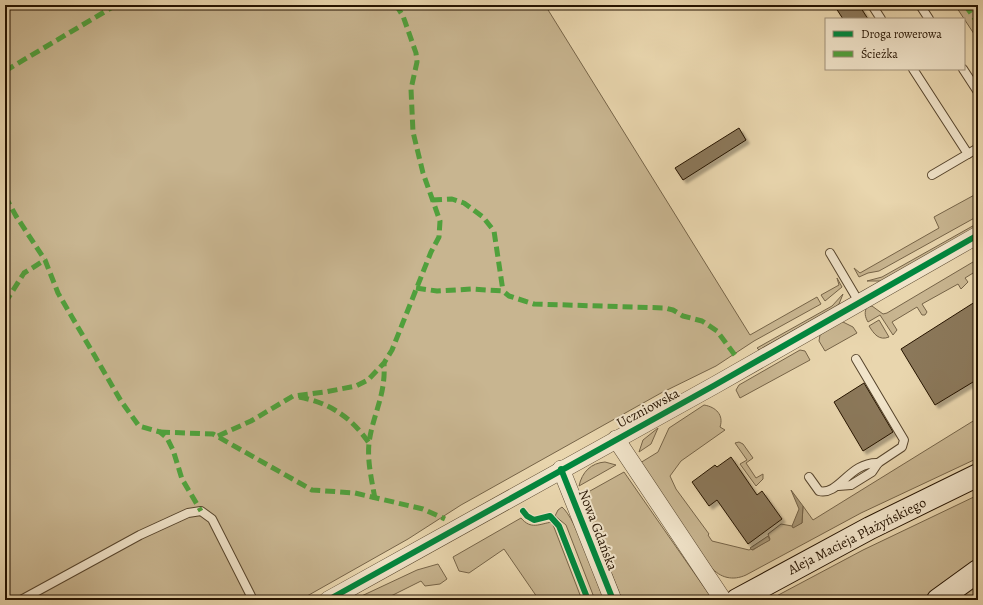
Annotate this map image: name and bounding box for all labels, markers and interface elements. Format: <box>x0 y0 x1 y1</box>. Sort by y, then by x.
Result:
legend <box>825 18 965 70</box>
text: Droga rowerowa <box>861 26 942 42</box>
text: Ścieżka <box>861 46 898 62</box>
street label: Uczniowska <box>613 383 683 432</box>
street label: Nowa Gdańska <box>574 487 622 574</box>
street label: Aleja Macieja Płażyńskiego <box>784 493 929 580</box>

